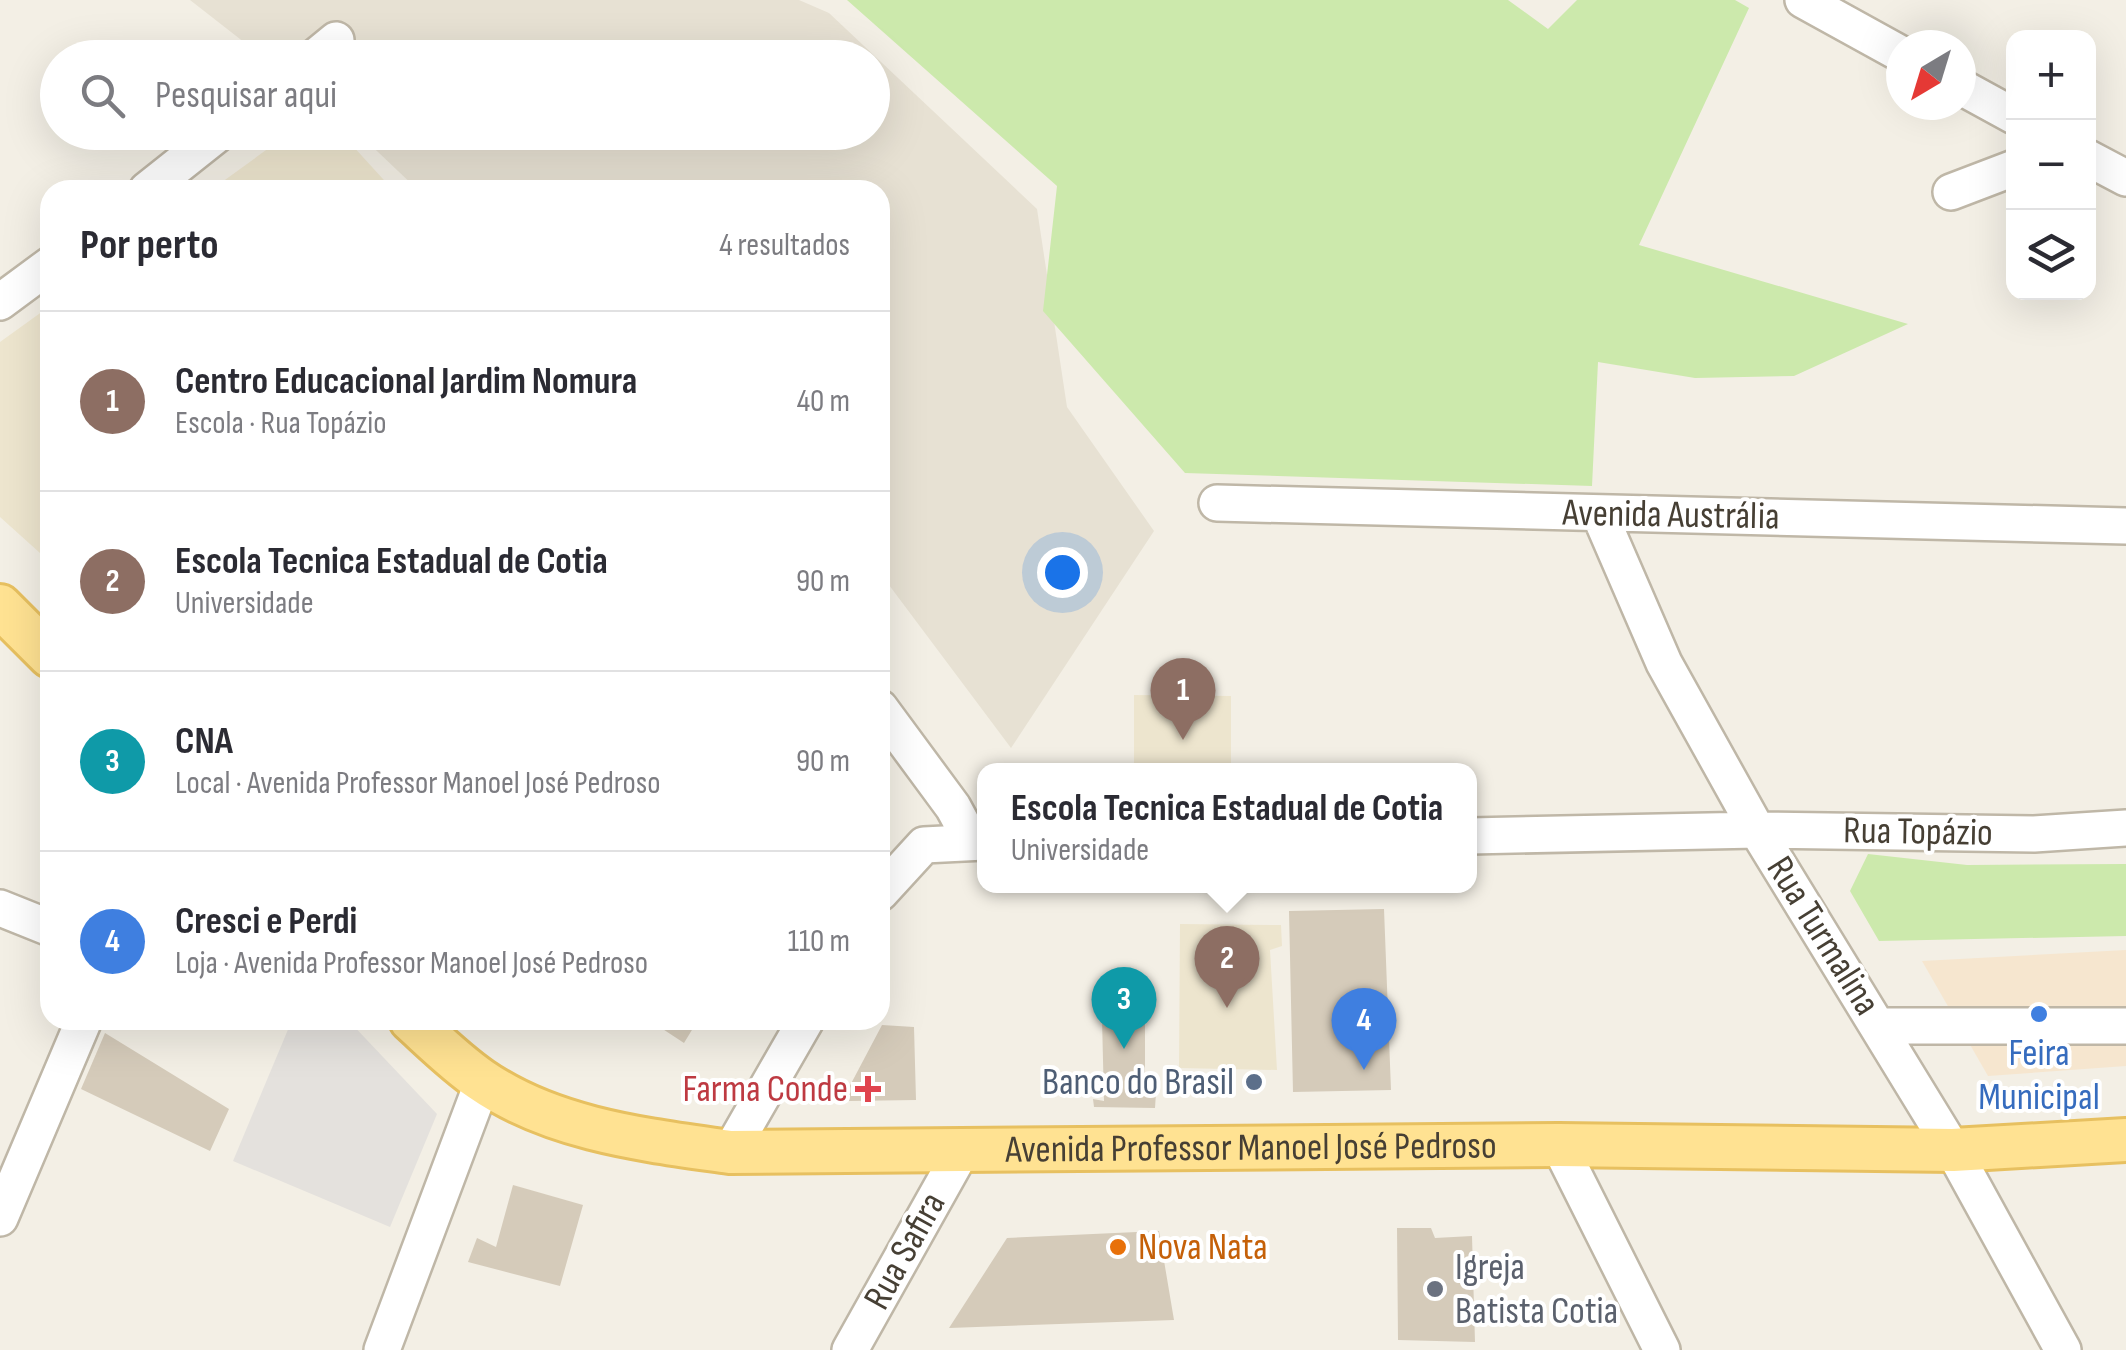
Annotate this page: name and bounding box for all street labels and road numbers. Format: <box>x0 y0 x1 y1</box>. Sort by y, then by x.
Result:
street label: Avenida Austrália <box>1561 491 1780 539</box>
street label: Rua Topázio <box>1843 808 1993 856</box>
street label: Rua Turmalina <box>1757 848 1889 1024</box>
street label: Avenida Professor Manoel José Pedroso <box>1004 1123 1497 1172</box>
street label: Rua Safira <box>855 1185 955 1317</box>

